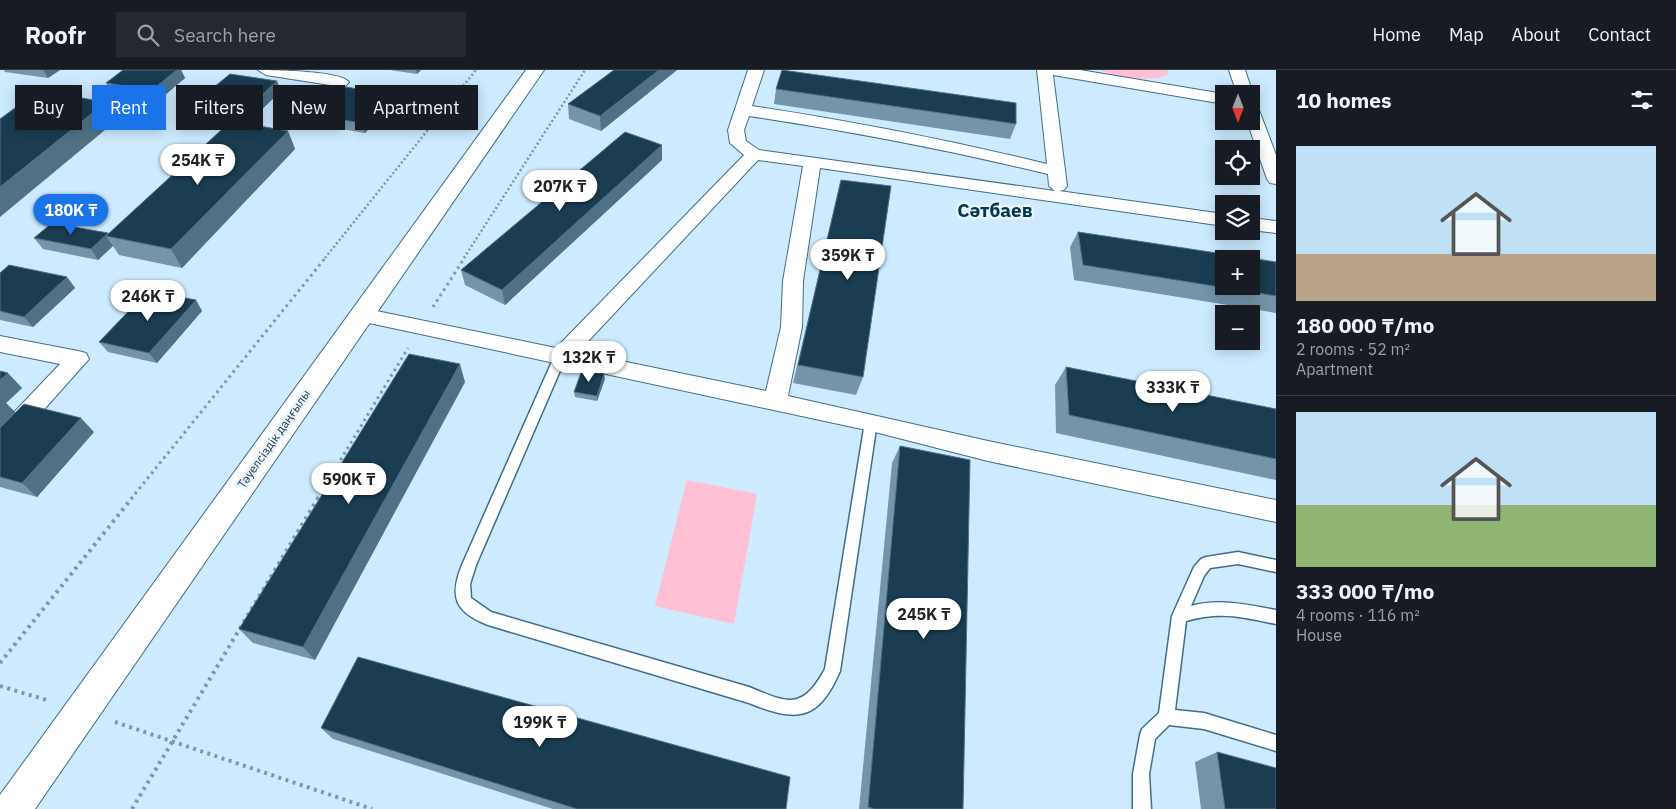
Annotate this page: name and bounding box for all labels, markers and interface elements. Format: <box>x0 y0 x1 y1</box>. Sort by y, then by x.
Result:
search box <box>116 12 466 57</box>
text: Roofr <box>25 19 86 51</box>
icon: search <box>134 21 162 49</box>
text: Search here <box>174 23 276 47</box>
text: Home <box>1373 23 1421 46</box>
text: Map <box>1449 23 1484 46</box>
text: About <box>1512 23 1560 46</box>
text: Contact <box>1588 23 1651 46</box>
chip: Buy <box>15 85 82 130</box>
chip: Rent <box>92 85 166 130</box>
chip: Filters <box>176 85 263 130</box>
chip: New <box>273 85 345 130</box>
chip: Apartment <box>355 85 478 130</box>
north arrow <box>1215 85 1260 130</box>
map controls <box>1215 85 1260 350</box>
text: 10 homes <box>1296 86 1392 114</box>
icon: filters <box>1628 86 1656 114</box>
button: locate <box>1215 140 1260 185</box>
pin: 254K ₸ <box>157 144 239 186</box>
text: 254K ₸ <box>171 150 225 170</box>
pin: 207K ₸ <box>519 170 601 212</box>
text: 207K ₸ <box>533 176 587 196</box>
icon: home <box>1431 179 1521 269</box>
pin: 180K ₸ <box>30 194 112 236</box>
button: layers <box>1215 195 1260 240</box>
district label: Сәтбаев <box>957 198 1033 222</box>
text: 180K ₸ <box>44 200 98 220</box>
pin: 359K ₸ <box>807 238 889 281</box>
text: 359K ₸ <box>821 245 875 265</box>
button: + <box>1215 250 1260 295</box>
pin: 246K ₸ <box>107 280 189 322</box>
text: 246K ₸ <box>121 286 175 306</box>
button: − <box>1215 305 1260 350</box>
text: 180 000 ₸/mo <box>1296 311 1434 339</box>
text: 2 rooms · 52 m² <box>1296 339 1410 359</box>
pin: 132K ₸ <box>548 340 630 383</box>
text: 132K ₸ <box>562 347 616 367</box>
text: Apartment <box>1296 359 1373 379</box>
pin: 333K ₸ <box>1132 370 1214 413</box>
text: 333K ₸ <box>1146 377 1200 397</box>
street label: Тәуелсіздік даңғылы <box>234 386 313 491</box>
icon: home <box>1431 444 1521 534</box>
pin: 590K ₸ <box>308 462 390 505</box>
text: 590K ₸ <box>322 469 376 489</box>
text: 333 000 ₸/mo <box>1296 577 1434 605</box>
pin: 245K ₸ <box>883 598 965 640</box>
text: 245K ₸ <box>897 604 951 624</box>
text: 4 rooms · 116 m² <box>1296 605 1420 625</box>
text: House <box>1296 625 1342 645</box>
pin: 199K ₸ <box>499 706 581 748</box>
text: 199K ₸ <box>513 712 567 732</box>

